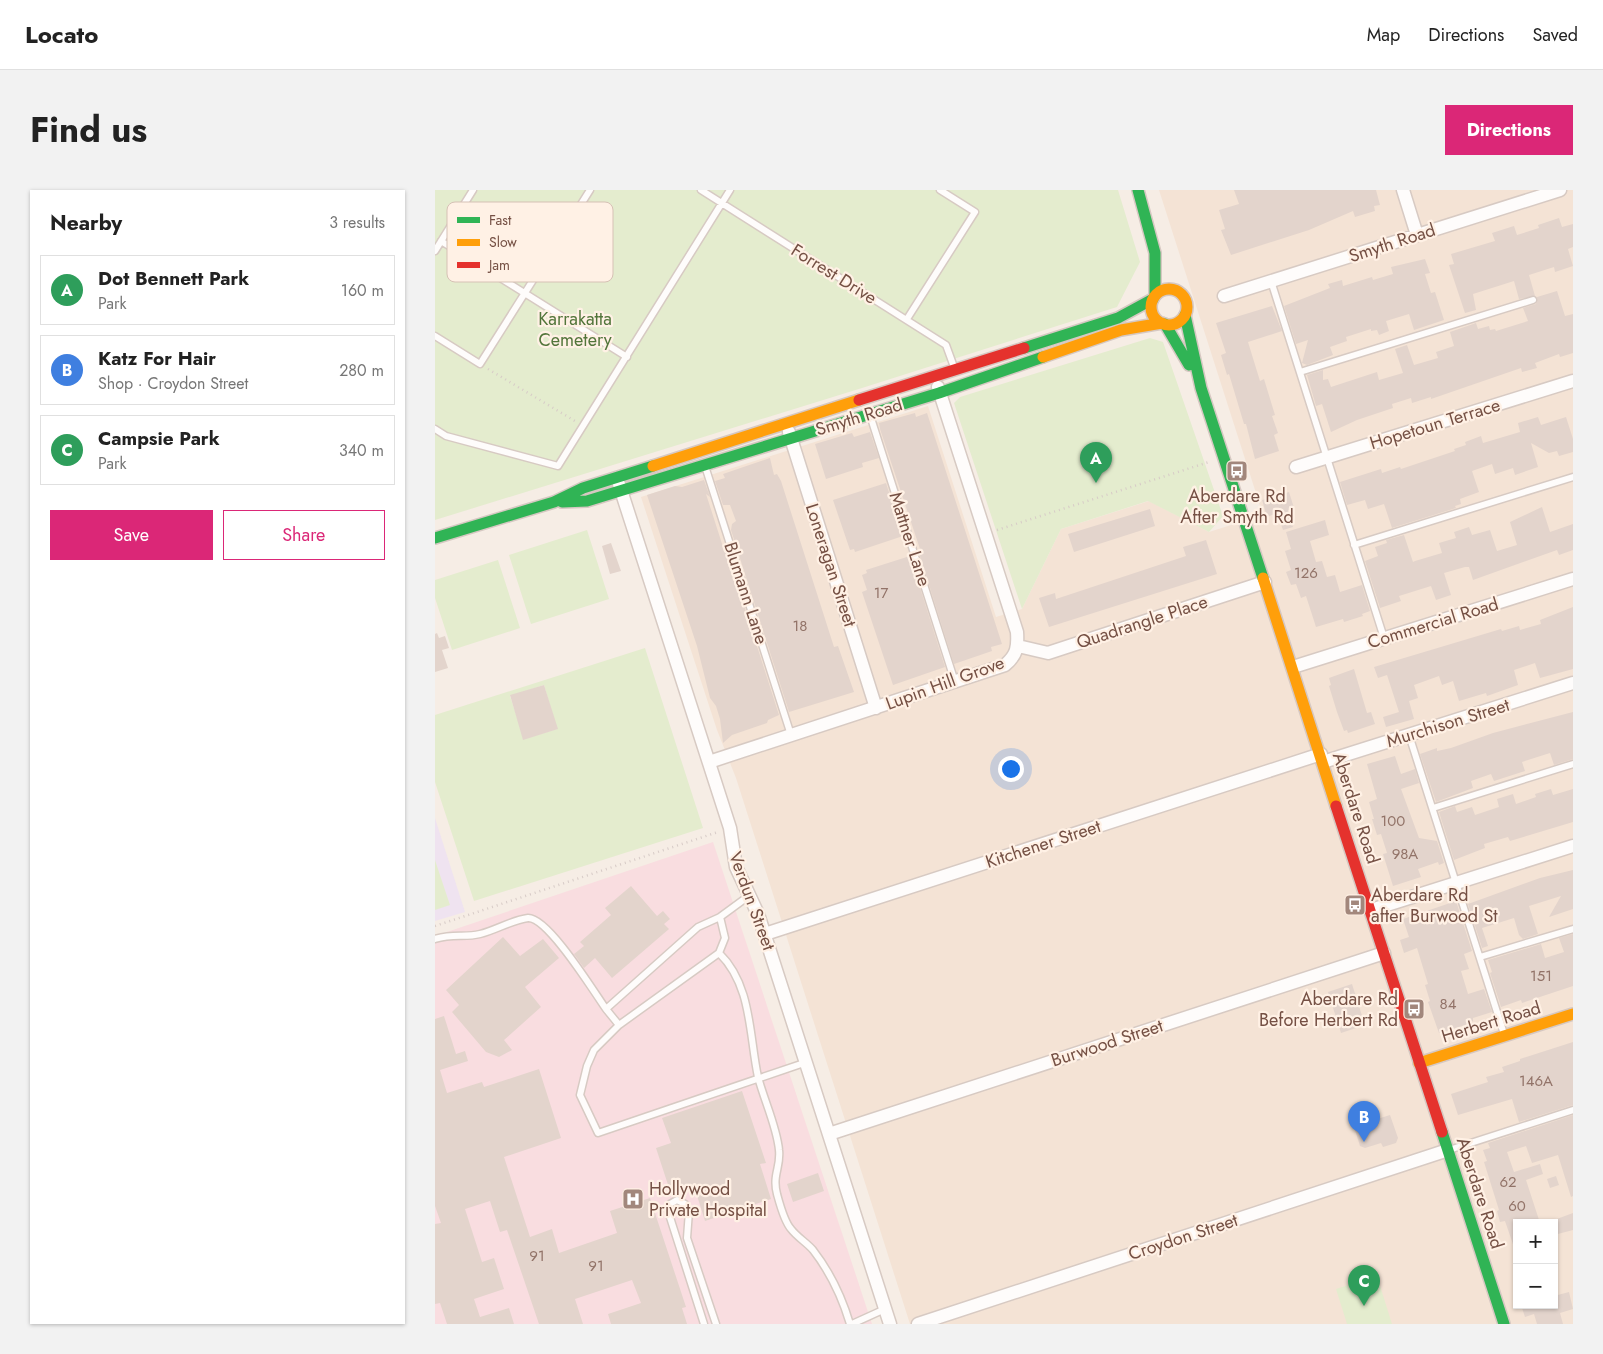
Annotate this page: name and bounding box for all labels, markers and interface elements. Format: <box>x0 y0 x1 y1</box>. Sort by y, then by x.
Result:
text: Locato <box>25 17 98 52</box>
text: Map <box>1367 22 1400 48</box>
text: Directions <box>1428 22 1504 48</box>
text: Saved <box>1532 22 1578 48</box>
text: Find us <box>30 105 147 155</box>
button: Directions <box>1445 105 1573 155</box>
legend <box>447 202 613 282</box>
text: Nearby <box>50 208 122 238</box>
text: Fast <box>489 210 512 230</box>
text: 3 results <box>329 211 385 234</box>
street label: Smyth Road <box>1345 217 1439 269</box>
text: Slow <box>489 232 517 252</box>
street label: Forrest Drive <box>786 237 882 311</box>
text: Jam <box>487 255 510 275</box>
text: Dot Bennett Park <box>98 265 249 292</box>
text: A <box>61 279 73 302</box>
text: 160 m <box>341 279 384 302</box>
text: Park <box>98 292 127 315</box>
park label: Karrakatta Cemetery <box>538 306 612 353</box>
text: Katz For Hair <box>98 345 216 372</box>
text: B <box>62 359 72 382</box>
text: 280 m <box>339 359 384 382</box>
text: Shop · Croydon Street <box>98 372 248 395</box>
street label: Smyth Road <box>812 391 906 443</box>
street label: Hopetoun Terrace <box>1366 392 1504 456</box>
text: Campsie Park <box>98 425 220 452</box>
text: C <box>61 439 73 462</box>
text: 340 m <box>339 439 384 462</box>
pin: A <box>1080 442 1112 483</box>
text: Park <box>98 452 127 475</box>
bus stop icon: Aberdare Rd After Smyth Rd <box>1225 459 1249 483</box>
place label: Aberdare Rd After Smyth Rd <box>1180 483 1294 530</box>
street label: Mattner Lane <box>883 489 937 589</box>
street label: Loneragan Street <box>799 500 863 631</box>
button: Save <box>50 510 213 560</box>
button: Share <box>223 510 385 560</box>
street label: Blumann Lane <box>717 539 775 647</box>
house number: 126 <box>1294 562 1318 584</box>
house number: 17 <box>874 582 888 604</box>
street label: Quadrangle Place <box>1073 589 1211 655</box>
street label: Commercial Road <box>1364 591 1502 655</box>
house number: 18 <box>793 615 807 637</box>
street label: Lupin Hill Grove <box>882 649 1008 717</box>
street label: Murchison Street <box>1383 692 1513 754</box>
street label: Aberdare Road <box>1326 749 1386 867</box>
your location <box>998 756 1024 782</box>
house number: 100 <box>1381 810 1405 832</box>
street label: Kitchener Street <box>982 813 1105 875</box>
house number: 98A <box>1392 843 1418 865</box>
street label: Verdun Street <box>722 848 782 955</box>
place label: Aberdare Rd after Burwood St <box>1371 882 1498 929</box>
bus stop icon: Aberdare Rd after Burwood St <box>1343 893 1367 917</box>
house number: 151 <box>1530 965 1552 987</box>
place label: Aberdare Rd Before Herbert Rd <box>1259 986 1398 1033</box>
house number: 84 <box>1440 993 1457 1015</box>
street label: Herbert Road <box>1438 995 1544 1049</box>
bus stop icon: Aberdare Rd Before Herbert Rd <box>1402 997 1426 1021</box>
street label: Burwood Street <box>1048 1012 1167 1073</box>
house number: 146A <box>1519 1070 1553 1092</box>
pin: B <box>1348 1101 1380 1142</box>
street label: Aberdare Road <box>1450 1134 1510 1252</box>
house number: 62 <box>1499 1171 1517 1193</box>
place label: Hollywood Private Hospital <box>649 1176 767 1223</box>
hospital icon: Hollywood Private Hospital <box>621 1187 645 1211</box>
house number: 60 <box>1508 1195 1526 1217</box>
street label: Croydon Street <box>1125 1207 1242 1267</box>
map controls <box>1513 1219 1558 1309</box>
button: + <box>1513 1219 1558 1264</box>
house number: 91 <box>529 1245 545 1267</box>
house number: 91 <box>588 1255 604 1277</box>
button: − <box>1513 1264 1558 1309</box>
pin: C <box>1348 1265 1380 1306</box>

